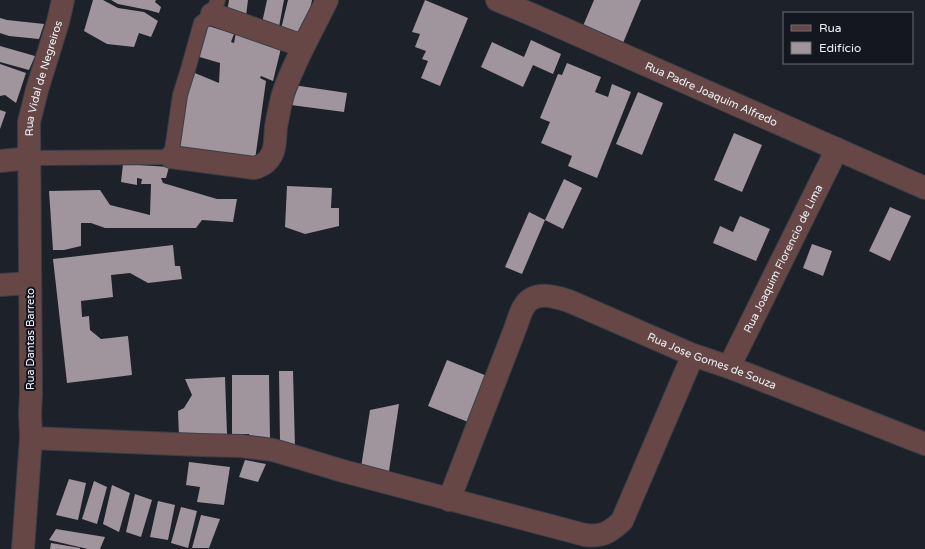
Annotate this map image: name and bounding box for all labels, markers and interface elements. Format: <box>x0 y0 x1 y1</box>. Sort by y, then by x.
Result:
legend <box>783 12 913 64</box>
street label: Rua Vidal de Negreiros <box>23 19 65 136</box>
text: Rua <box>819 21 842 35</box>
text: Edifício <box>819 41 861 55</box>
street label: Rua Padre Joaquim Alfredo <box>643 59 780 129</box>
street label: Rua Joaquim Florencio de Lima <box>741 183 825 335</box>
street label: Rua Dantas Barreto <box>24 288 37 390</box>
street label: Rua Jose Gomes de Souza <box>645 330 778 392</box>

